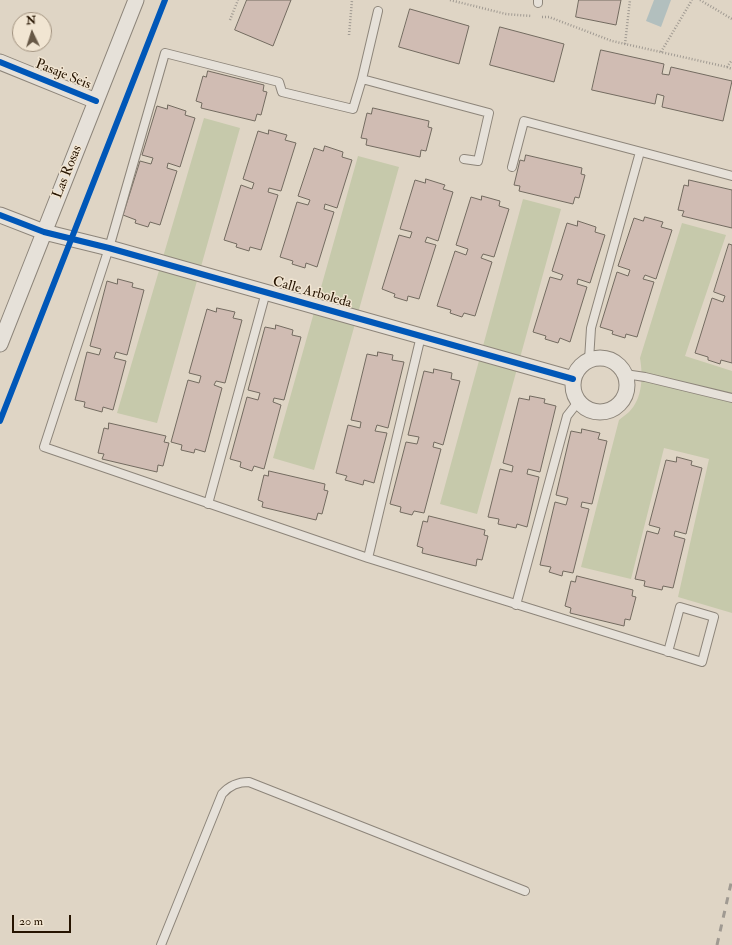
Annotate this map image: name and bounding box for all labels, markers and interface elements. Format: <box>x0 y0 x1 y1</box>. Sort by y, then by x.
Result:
north arrow <box>12 12 52 52</box>
text: N <box>26 14 37 27</box>
street label: Pasaje Seis <box>33 56 93 94</box>
street label: Las Rosas <box>50 143 86 201</box>
street label: Calle Arboleda <box>270 274 354 312</box>
scale bar <box>14 907 73 933</box>
text: 20 m <box>19 914 43 929</box>

